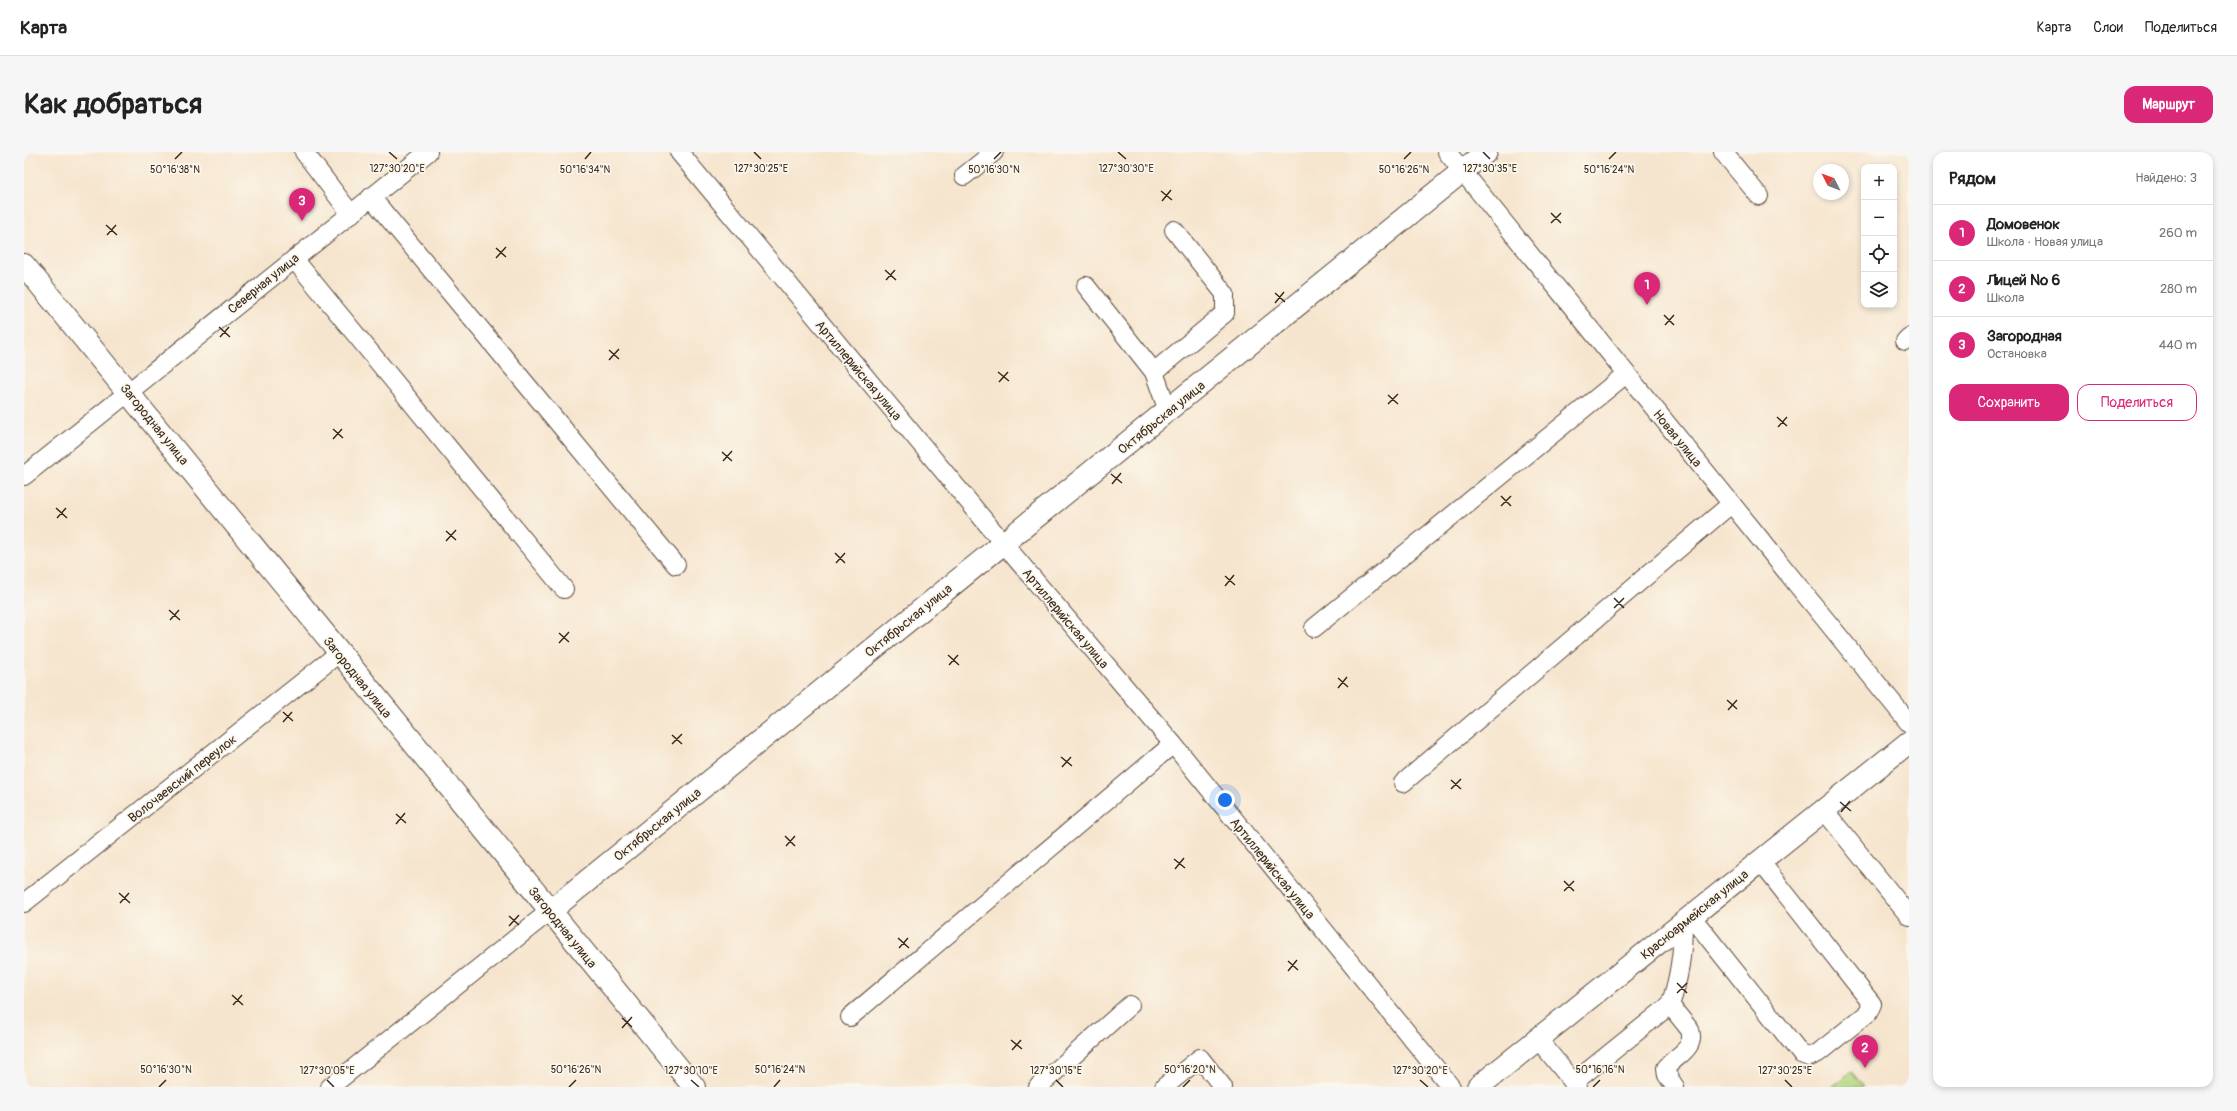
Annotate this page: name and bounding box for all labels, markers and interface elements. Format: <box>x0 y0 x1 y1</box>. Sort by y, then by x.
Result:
text: Карта <box>20 16 67 40</box>
text: Карта <box>2037 19 2071 36</box>
text: Слои <box>2093 19 2123 36</box>
text: Поделиться <box>2145 19 2217 36</box>
button: Маршрут <box>2124 86 2213 123</box>
text: Как добраться <box>24 87 202 122</box>
text: 127°30'20"E <box>369 163 425 175</box>
text: 127°30'25"E <box>734 163 788 175</box>
text: 127°30'30"E <box>1098 163 1154 175</box>
text: 127°30'35"E <box>1463 163 1517 175</box>
text: 50°16'38"N <box>150 164 200 176</box>
text: 50°16'34"N <box>560 164 611 176</box>
text: 50°16'30"N <box>968 164 1020 176</box>
text: 50°16'26"N <box>1379 164 1430 176</box>
text: 50°16'24"N <box>1584 164 1635 176</box>
north arrow <box>1813 164 1849 200</box>
map controls <box>1861 164 1897 308</box>
button: + <box>1861 164 1897 200</box>
text: Рядом <box>1949 168 1996 189</box>
text: Найдено: 3 <box>2135 170 2197 186</box>
pin: 3 <box>289 188 315 221</box>
button: − <box>1861 200 1897 236</box>
text: Домовенок <box>1987 215 2060 234</box>
text: 1 <box>1959 225 1965 241</box>
text: 260 m <box>2159 225 2197 241</box>
text: Школа · Новая улица <box>1987 234 2103 250</box>
button: locate <box>1861 236 1897 272</box>
street label: Северная улица <box>225 250 303 317</box>
text: Лицей № 6 <box>1987 271 2060 290</box>
pin: 1 <box>1634 272 1660 305</box>
button: layers <box>1861 272 1897 308</box>
text: 2 <box>1958 281 1966 297</box>
text: 280 m <box>2160 281 2197 297</box>
text: Школа <box>1987 290 2024 306</box>
street label: Артиллерийская улица <box>812 317 905 424</box>
text: Загородная <box>1987 327 2062 346</box>
text: 3 <box>1958 337 1966 353</box>
text: 440 m <box>2159 337 2197 353</box>
text: Остановка <box>1987 346 2047 362</box>
street label: Октябрьская улица <box>1115 378 1209 458</box>
street label: Загородная улица <box>117 381 192 469</box>
button: Сохранить <box>1949 384 2069 421</box>
button: Поделиться <box>2077 384 2197 421</box>
street label: Новая улица <box>1649 407 1705 470</box>
street label: Артиллерийская улица <box>1019 565 1112 672</box>
street label: Октябрьская улица <box>862 581 956 661</box>
street label: Загородная улица <box>320 634 395 722</box>
street label: Волочаевский переулок <box>125 731 240 826</box>
street label: Октябрьская улица <box>611 785 705 865</box>
your location <box>1215 790 1235 810</box>
street label: Артиллерийская улица <box>1226 815 1318 923</box>
street label: Красноармейская улица <box>1638 866 1752 963</box>
street label: Загородная улица <box>525 884 600 972</box>
pin: 2 <box>1852 1035 1878 1068</box>
text: 50°16'30"N <box>140 1064 192 1076</box>
text: 50°16'26"N <box>551 1064 602 1076</box>
text: 50°16'24"N <box>755 1064 806 1076</box>
text: 50°16'20"N <box>1164 1064 1216 1076</box>
text: 50°16'16"N <box>1576 1064 1625 1076</box>
text: 127°30'05"E <box>299 1065 355 1077</box>
text: 127°30'10"E <box>664 1065 718 1077</box>
text: 127°30'15"E <box>1030 1065 1082 1077</box>
text: 127°30'20"E <box>1392 1065 1448 1077</box>
text: 127°30'25"E <box>1758 1065 1812 1077</box>

